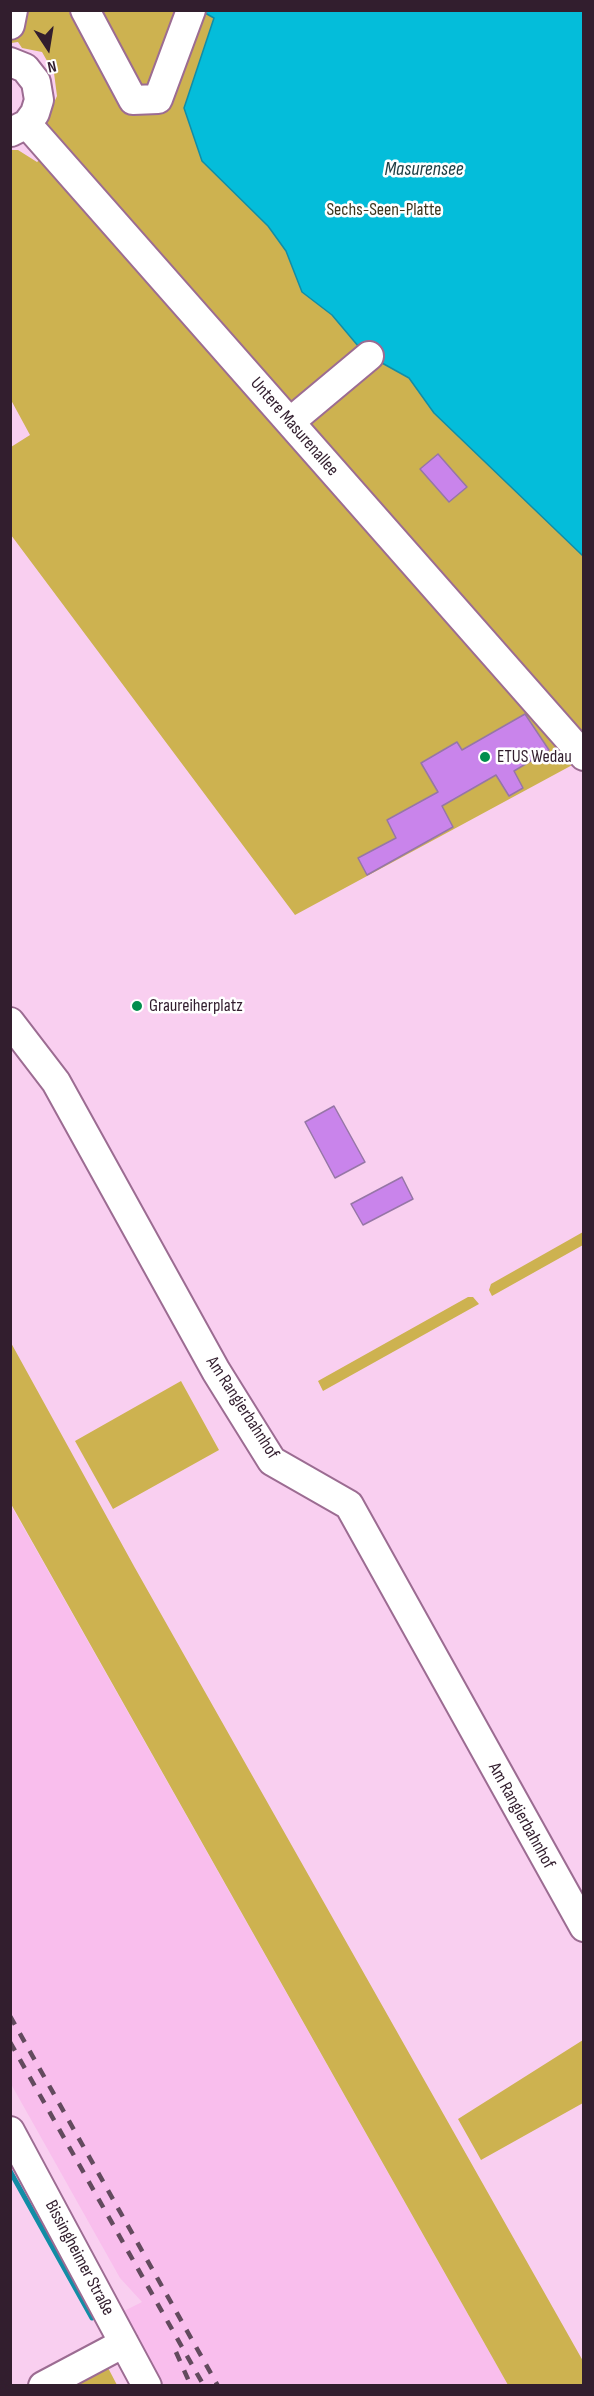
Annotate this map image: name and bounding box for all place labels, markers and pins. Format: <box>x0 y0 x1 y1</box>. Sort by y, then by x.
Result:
place label: ETUS Wedau <box>497 746 572 768</box>
marker: ETUS Wedau <box>478 750 492 764</box>
place label: Graureiherplatz <box>149 995 243 1017</box>
marker: Graureiherplatz <box>130 999 144 1013</box>

